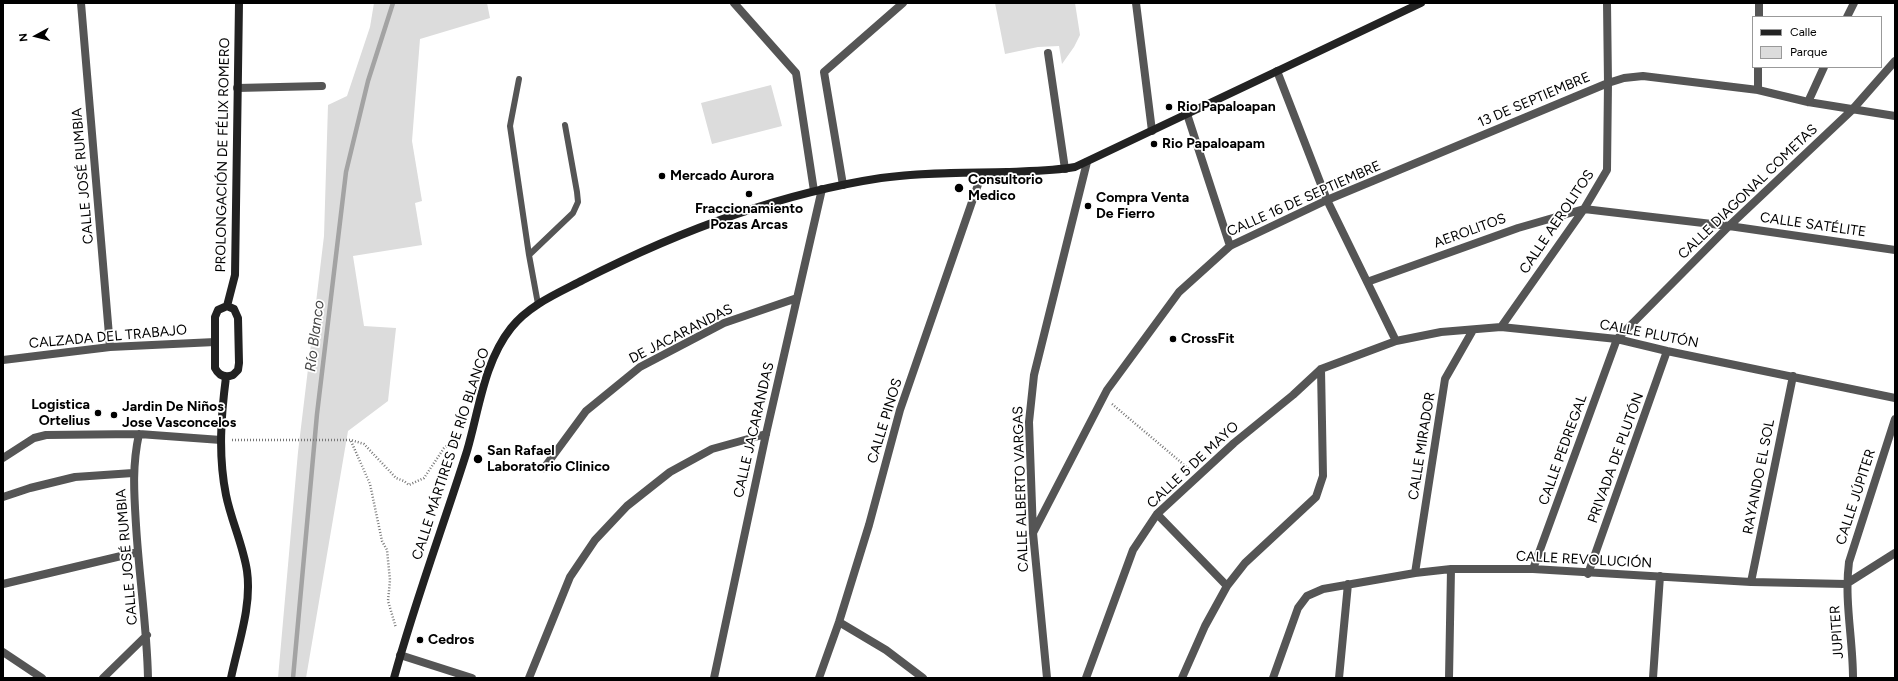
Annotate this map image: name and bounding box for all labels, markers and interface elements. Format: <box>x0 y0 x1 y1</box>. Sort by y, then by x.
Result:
north arrow <box>16 16 56 56</box>
legend <box>1752 16 1882 68</box>
text: Calle <box>1790 25 1817 39</box>
text: N <box>17 33 31 43</box>
street label: PROLONGACIÓN DE FÉLIX ROMERO <box>213 37 233 273</box>
text: Parque <box>1790 45 1827 59</box>
street label: 13 DE SEPTIEMBRE <box>1475 69 1593 131</box>
place label: Rio Papaloapan <box>1177 99 1276 115</box>
marker: Rio Papaloapan <box>1164 102 1174 112</box>
street label: CALLE JOSÉ RUMBIA <box>69 107 97 245</box>
street label: CALLE DIAGONAL COMETAS <box>1675 121 1821 263</box>
place label: Rio Papaloapam <box>1162 136 1265 152</box>
marker: Rio Papaloapam <box>1149 139 1159 149</box>
street label: CALLE 16 DE SEPTIEMBRE <box>1224 157 1384 241</box>
street label: CALLE AEROLITOS <box>1516 167 1598 277</box>
place label: Mercado Aurora <box>670 168 774 184</box>
marker: Mercado Aurora <box>657 171 667 181</box>
place label: Consultorio Medico <box>968 172 1043 204</box>
marker: Consultorio Medico <box>953 182 965 194</box>
marker: Fraccionamiento Pozas Arcas <box>744 189 754 199</box>
place label: Compra Venta De Fierro <box>1096 190 1189 222</box>
place label: Fraccionamiento Pozas Arcas <box>695 201 803 234</box>
marker: Compra Venta De Fierro <box>1083 201 1093 211</box>
street label: CALLE SATÉLITE <box>1759 209 1867 241</box>
street label: AEROLITOS <box>1432 210 1508 252</box>
water label: Río Blanco <box>302 299 328 373</box>
street label: DE JACARANDAS <box>626 301 736 367</box>
street label: CALLE PLUTÓN <box>1598 316 1700 352</box>
street label: CALZADA DEL TRABAJO <box>28 322 188 352</box>
place label: CrossFit <box>1181 331 1235 347</box>
marker: CrossFit <box>1168 334 1178 344</box>
street label: CALLE MÁRTIRES DE RÍO BLANCO <box>409 346 493 562</box>
street label: CALLE JACARANDAS <box>730 361 778 499</box>
street label: CALLE PINOS <box>864 376 906 466</box>
street label: PRIVADA DE PLUTÓN <box>1585 390 1647 526</box>
street label: CALLE MIRADOR <box>1405 391 1439 501</box>
street label: CALLE PEDREGAL <box>1535 393 1591 507</box>
place label: Logistica Ortelius <box>31 397 90 430</box>
place label: Jardin De Niños Jose Vasconcelos <box>122 399 236 432</box>
street label: CALLE ALBERTO VARGAS <box>1010 406 1032 572</box>
marker: Logistica Ortelius <box>93 408 103 418</box>
marker: Jardin De Niños Jose Vasconcelos <box>109 410 119 420</box>
street label: CALLE 5 DE MAYO <box>1144 418 1242 512</box>
street label: RAYANDO EL SOL <box>1740 418 1778 536</box>
place label: San Rafael Laboratorio Clinico <box>487 443 610 476</box>
street label: CALLE JÚPITER <box>1833 447 1879 547</box>
marker: San Rafael Laboratorio Clinico <box>472 453 484 465</box>
street label: CALLE JOSÉ RUMBIA <box>113 488 141 626</box>
street label: CALLE REVOLUCIÓN <box>1516 548 1652 572</box>
street label: JUPITER <box>1827 605 1847 659</box>
place label: Cedros <box>428 632 474 648</box>
marker: Cedros <box>415 635 425 645</box>

